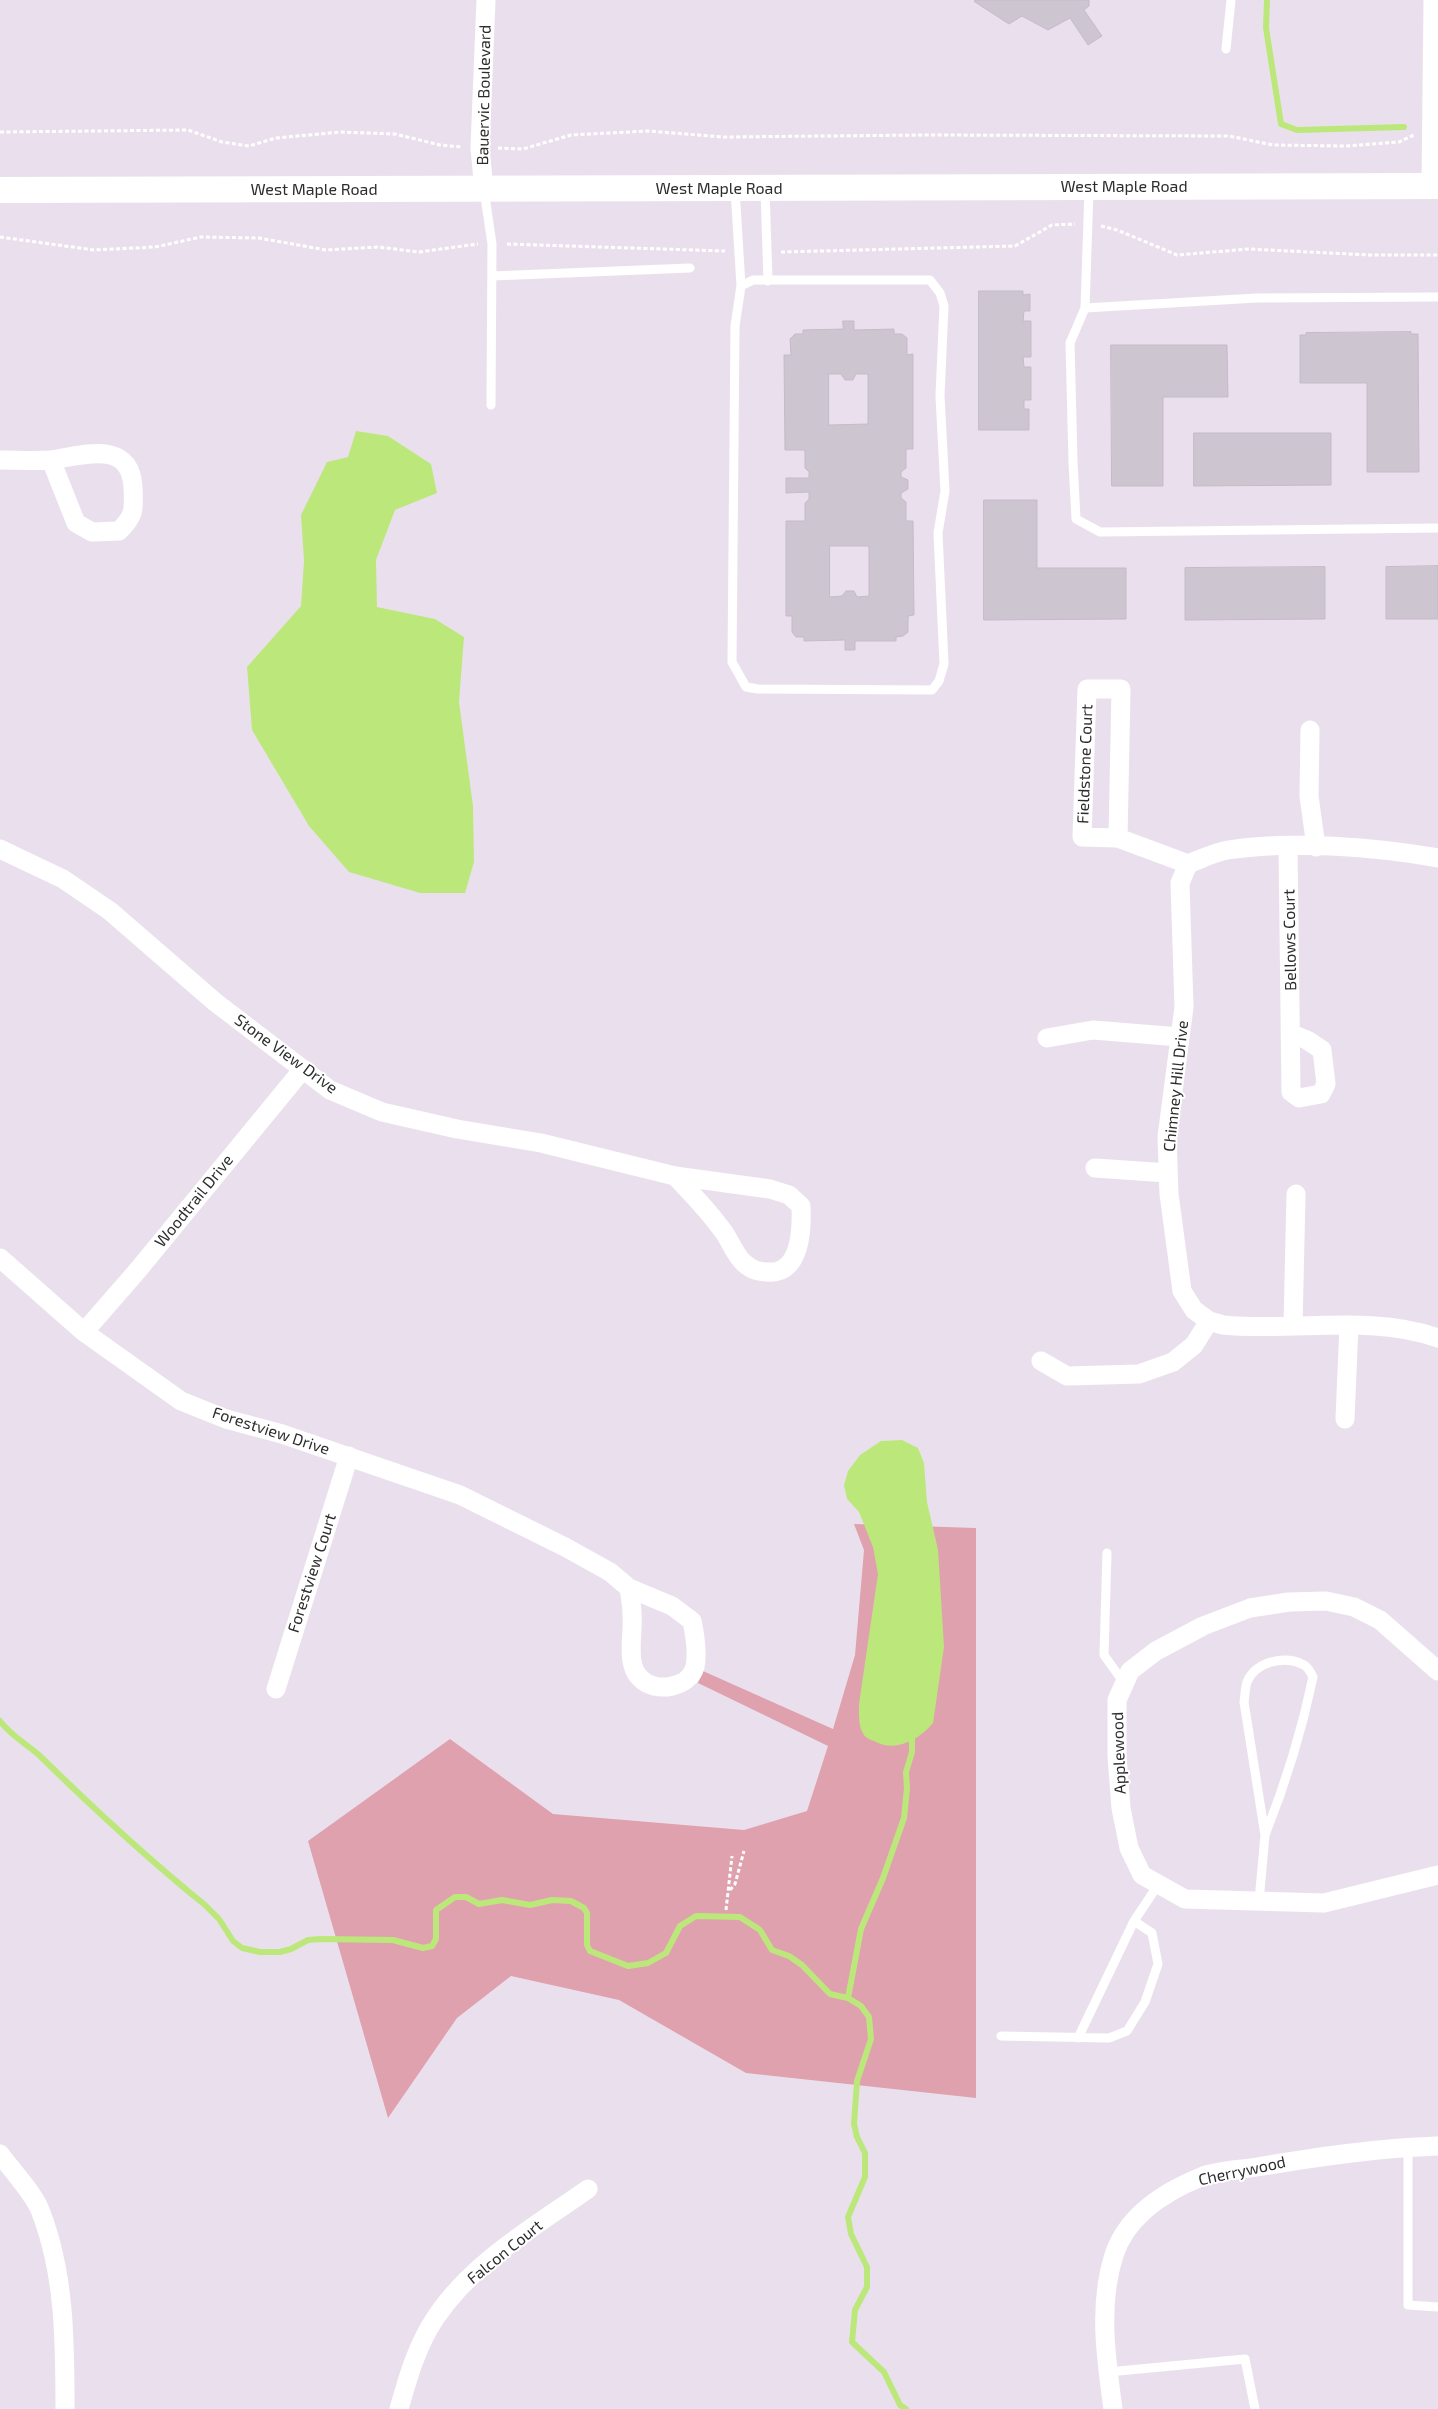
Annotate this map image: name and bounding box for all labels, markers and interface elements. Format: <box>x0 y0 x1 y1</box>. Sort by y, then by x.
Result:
street label: Bauervic Boulevard <box>473 24 495 166</box>
street label: West Maple Road <box>1060 177 1188 197</box>
street label: West Maple Road <box>655 179 783 199</box>
street label: West Maple Road <box>250 180 378 200</box>
street label: Fieldstone Court <box>1073 704 1097 824</box>
street label: Bellows Court <box>1280 889 1300 991</box>
street label: Stone View Drive <box>231 1010 341 1098</box>
street label: Chimney Hill Drive <box>1160 1019 1192 1153</box>
street label: Woodtrail Drive <box>151 1151 237 1251</box>
street label: Forestview Drive <box>210 1403 332 1459</box>
street label: Forestview Court <box>284 1511 340 1635</box>
street label: Applewood <box>1108 1712 1130 1794</box>
street label: Cherrywood <box>1197 2152 1287 2190</box>
street label: Falcon Court <box>463 2216 547 2288</box>

